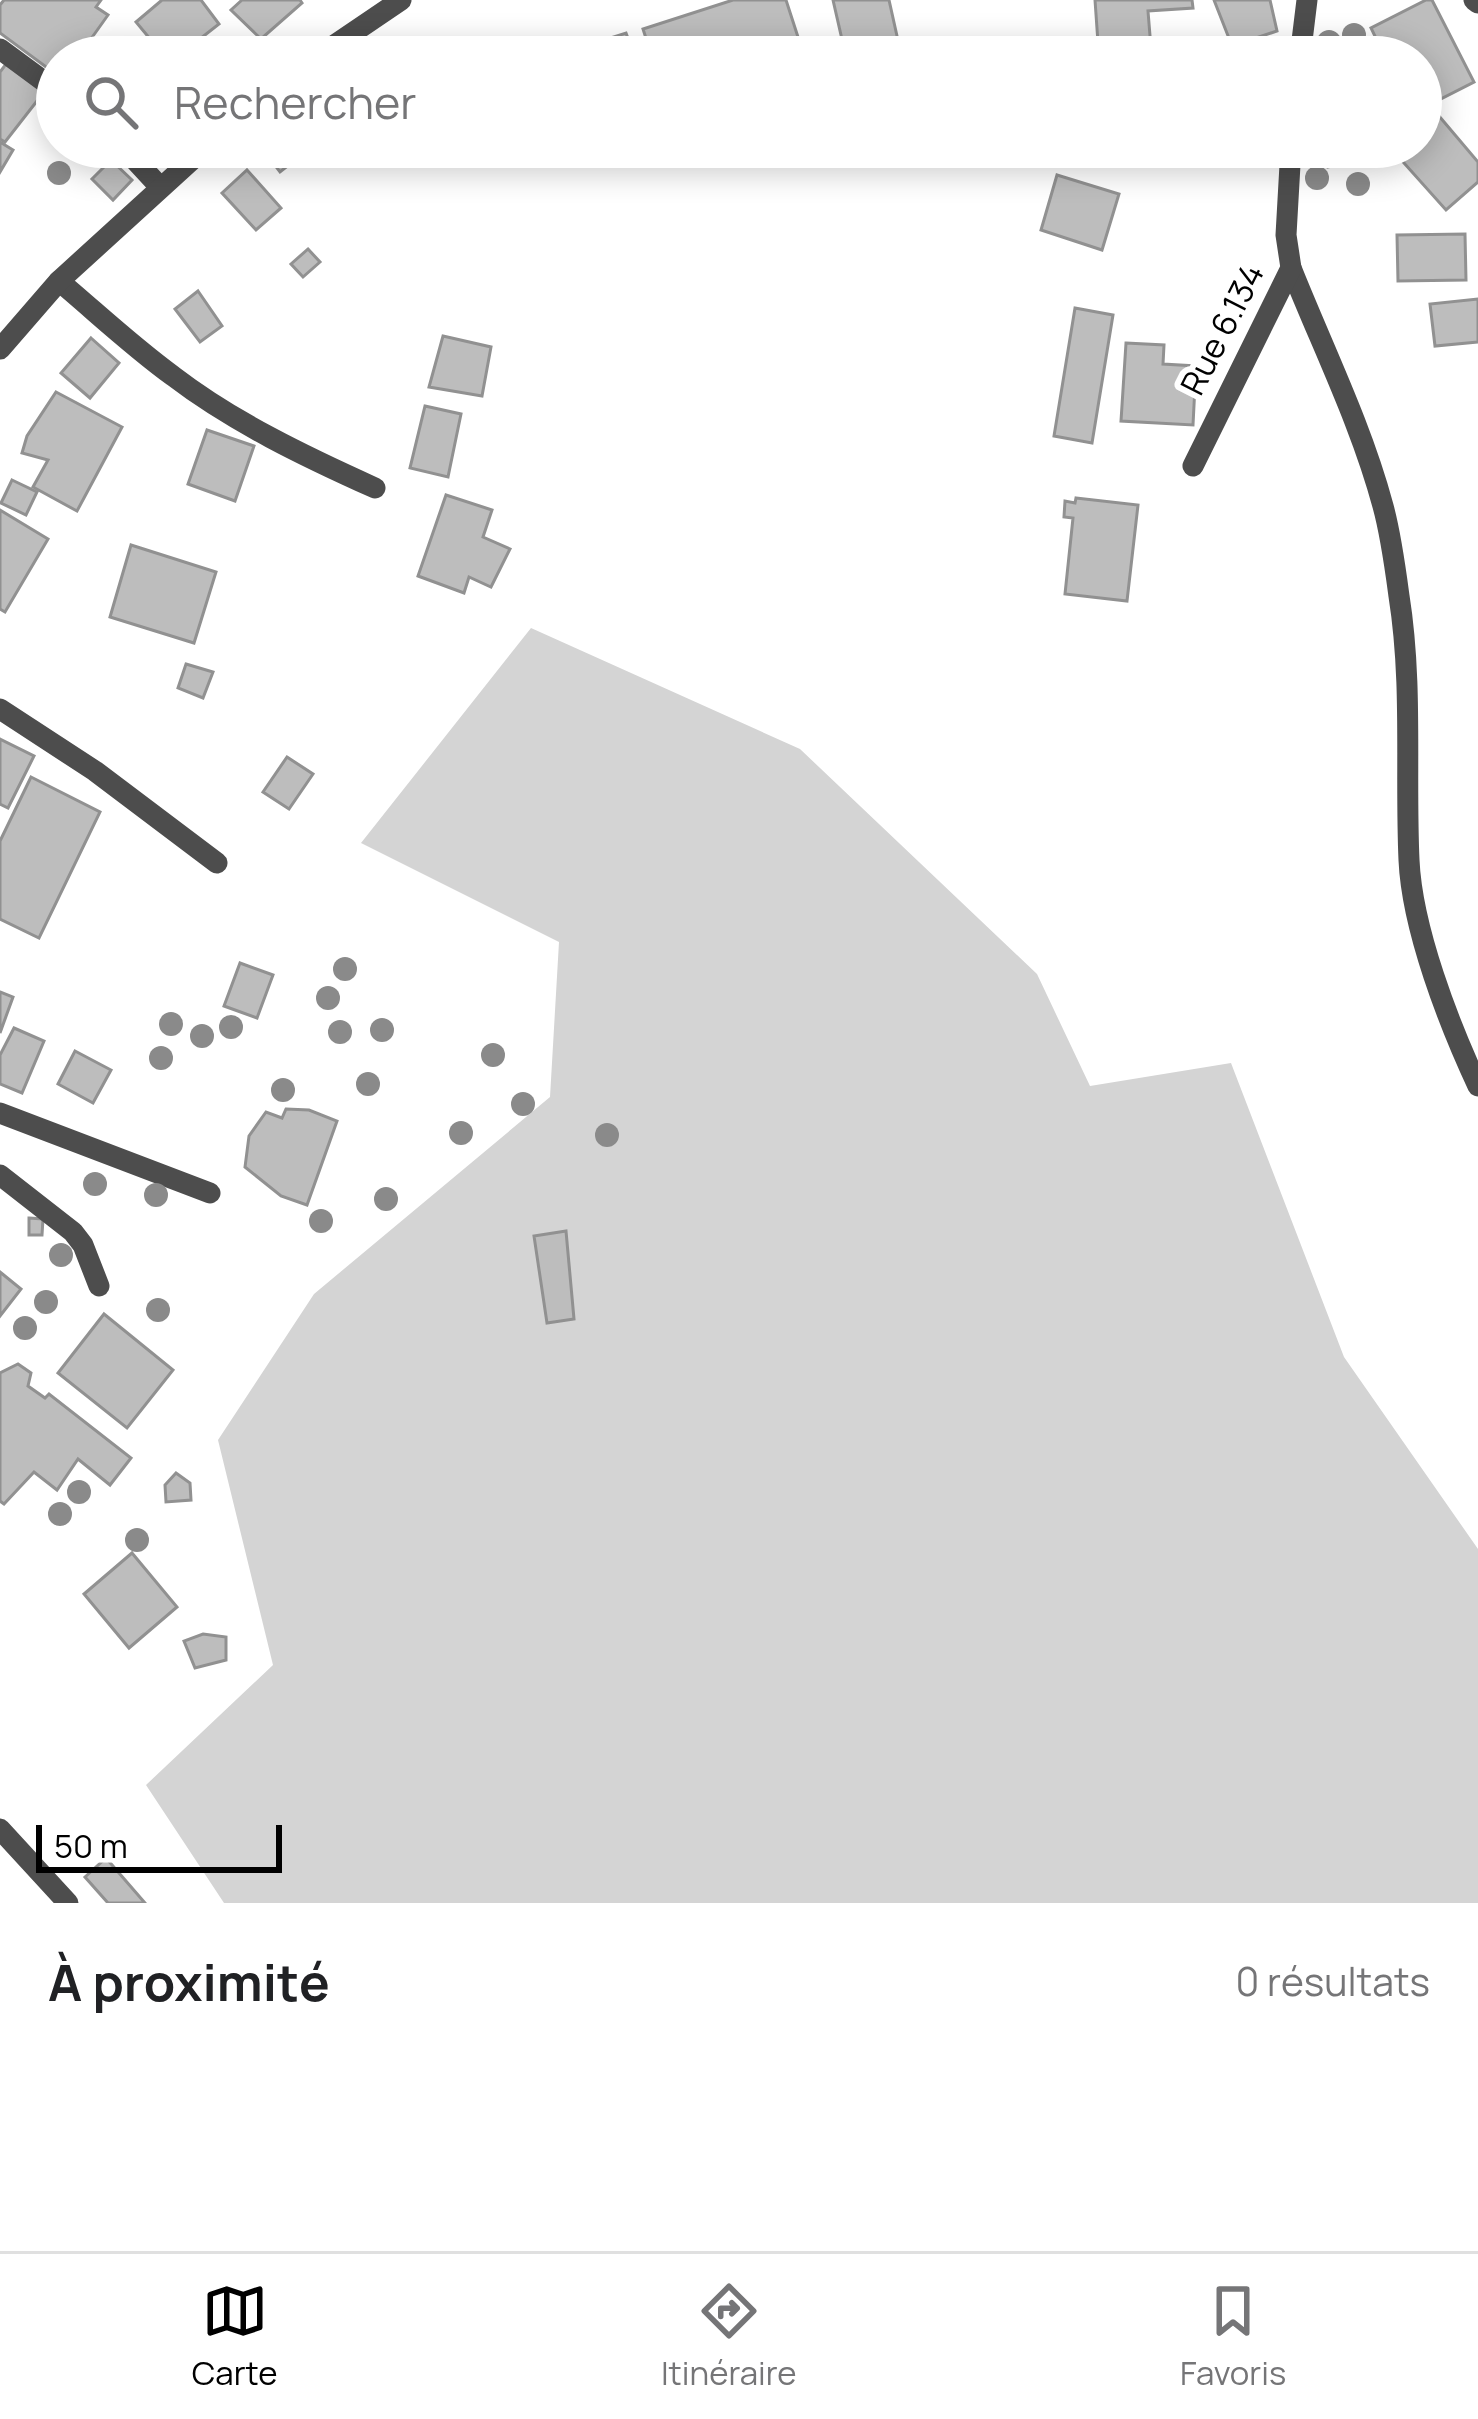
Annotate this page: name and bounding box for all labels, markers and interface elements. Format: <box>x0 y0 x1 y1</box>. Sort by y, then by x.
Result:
search box <box>36 36 1442 168</box>
icon: search <box>78 69 144 135</box>
text: Rechercher <box>174 71 417 133</box>
street label: Rue 6.134 <box>1169 255 1274 402</box>
scale bar <box>36 1819 282 1872</box>
text: 50 m <box>54 1823 128 1868</box>
text: À proximité <box>48 1947 330 2016</box>
text: 0 résultats <box>1235 1954 1430 2008</box>
tab: Carte <box>192 2278 277 2395</box>
tab: Itinéraire <box>661 2278 797 2395</box>
tab: Favoris <box>1180 2278 1286 2395</box>

